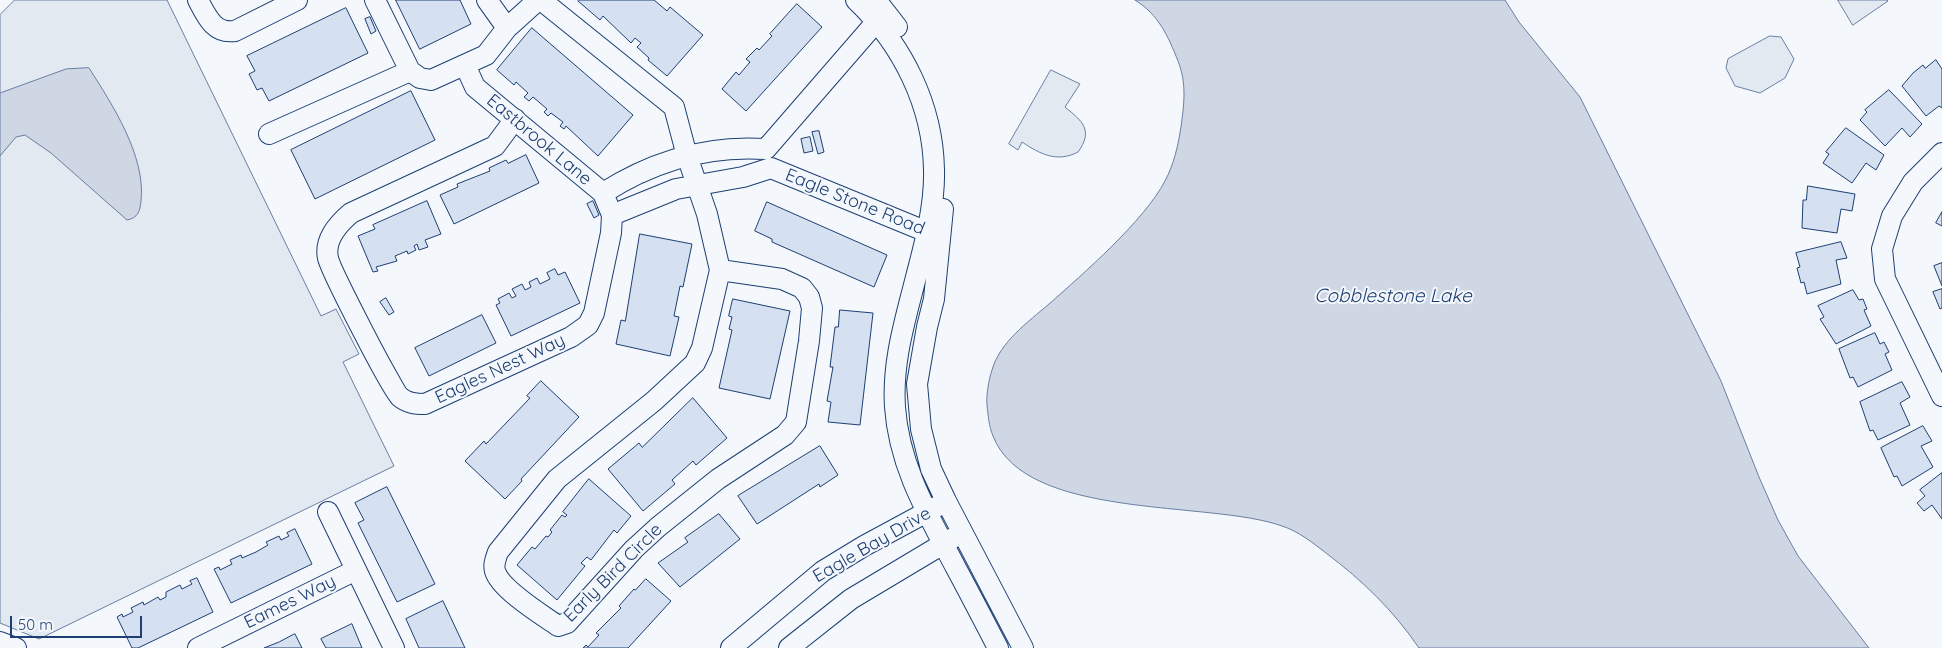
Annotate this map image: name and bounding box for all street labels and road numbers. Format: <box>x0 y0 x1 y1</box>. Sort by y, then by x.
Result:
street label: Eastbrook Lane <box>482 90 596 190</box>
street label: Eagle Stone Road <box>782 164 928 240</box>
street label: Eagles Nest Way <box>432 329 568 409</box>
street label: Eagle Bay Drive <box>809 503 935 587</box>
street label: Early Bird Circle <box>559 519 667 627</box>
street label: Eames Way <box>241 570 339 634</box>

